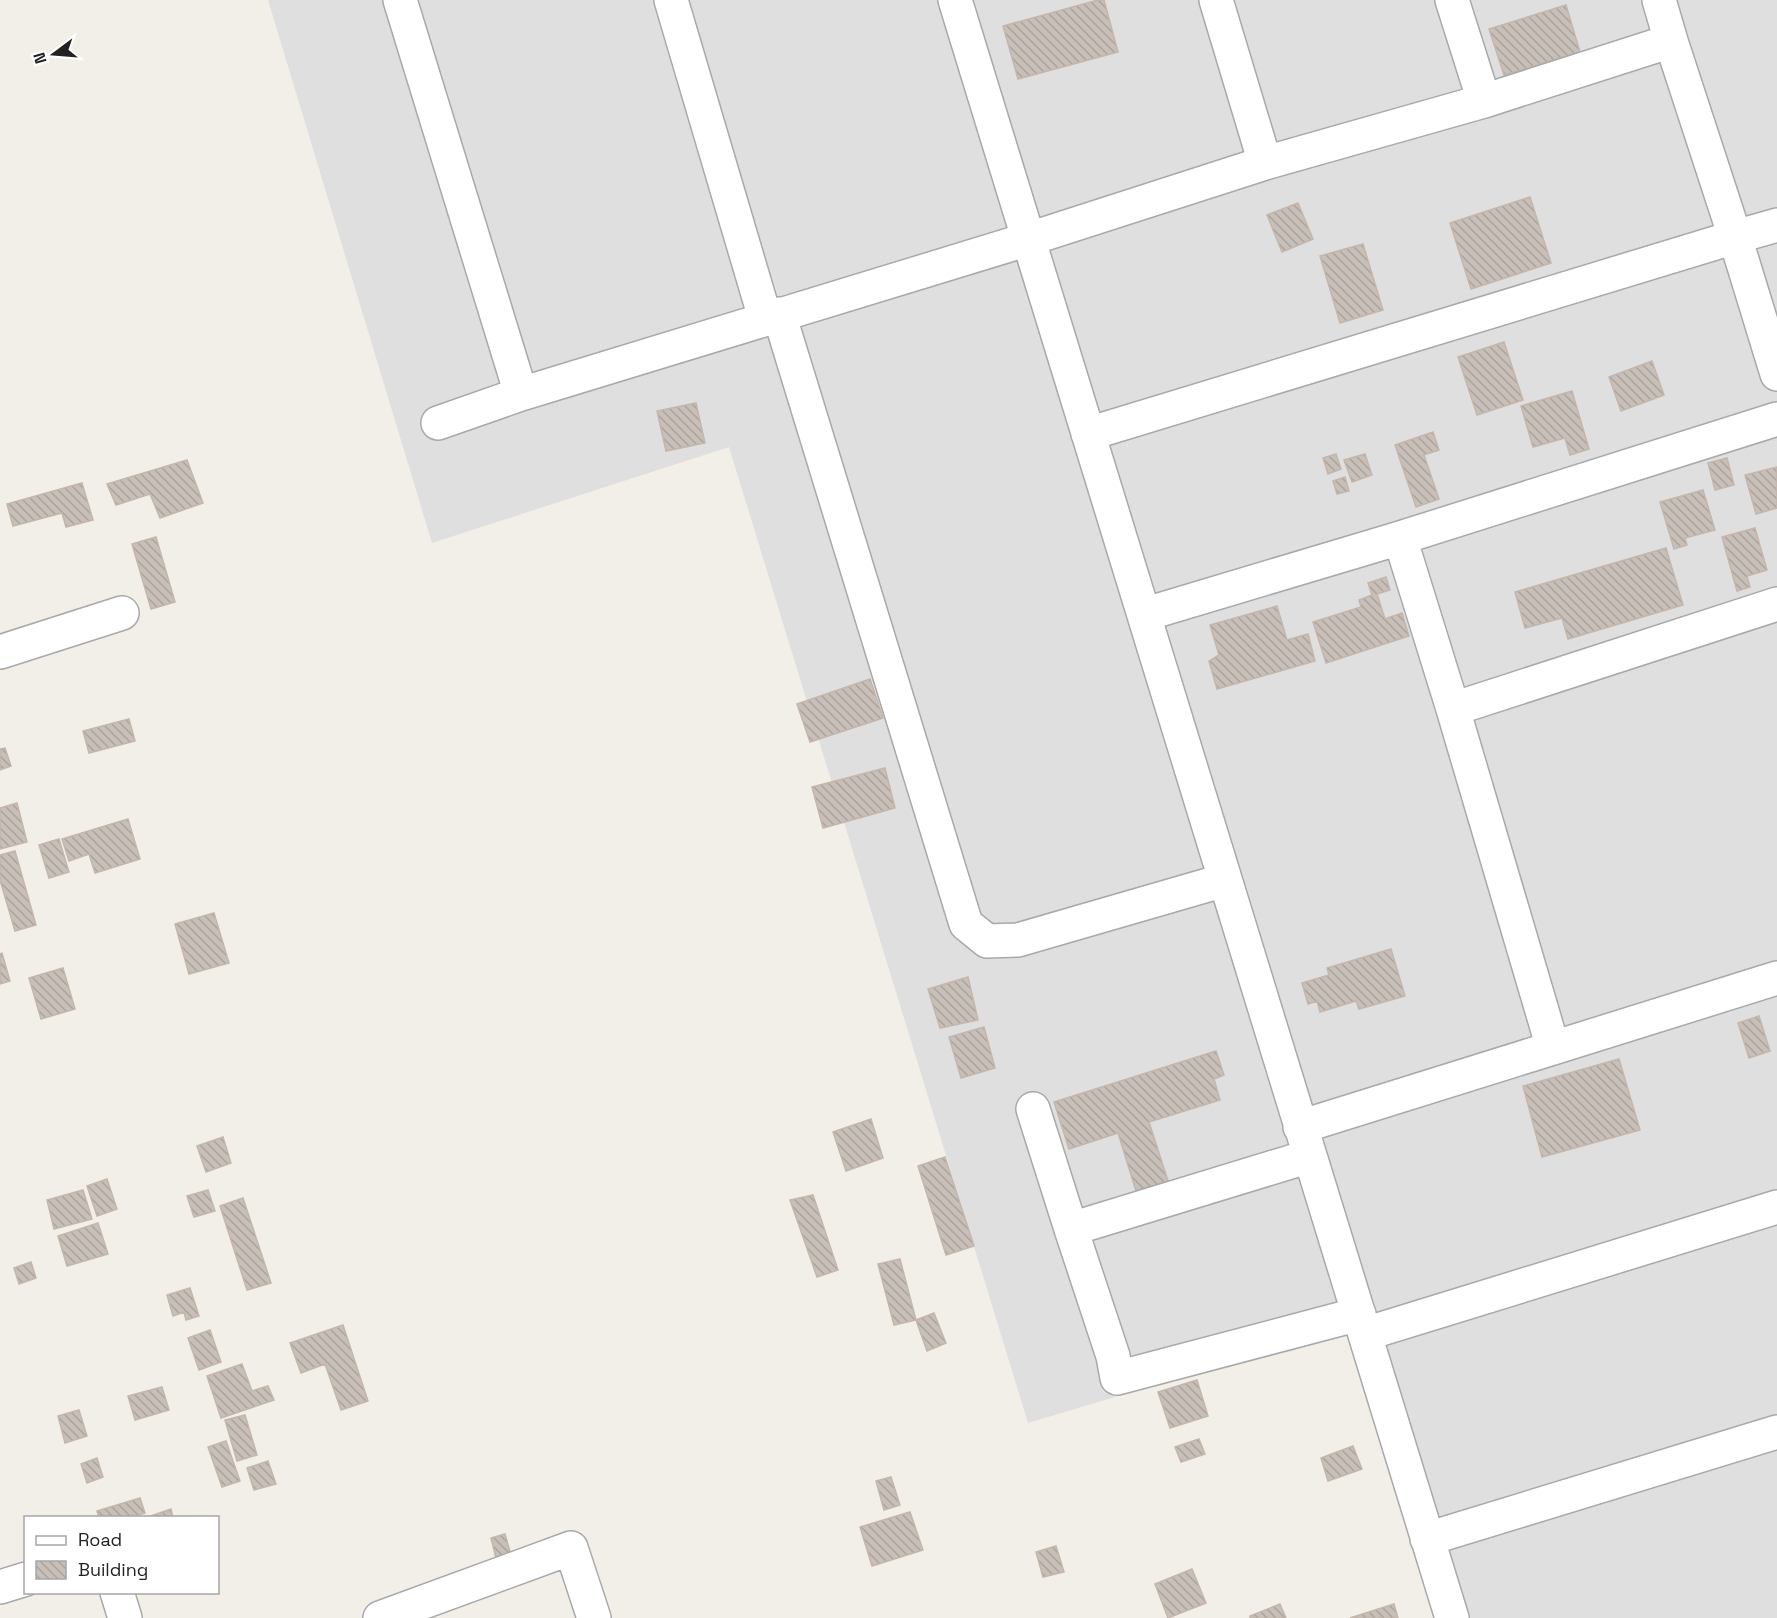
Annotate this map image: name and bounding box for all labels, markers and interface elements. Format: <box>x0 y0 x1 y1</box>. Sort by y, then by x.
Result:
north arrow <box>24 24 84 84</box>
text: N <box>28 50 52 66</box>
legend <box>24 1516 219 1594</box>
text: Road <box>78 1528 122 1551</box>
text: Building <box>78 1558 148 1581</box>

